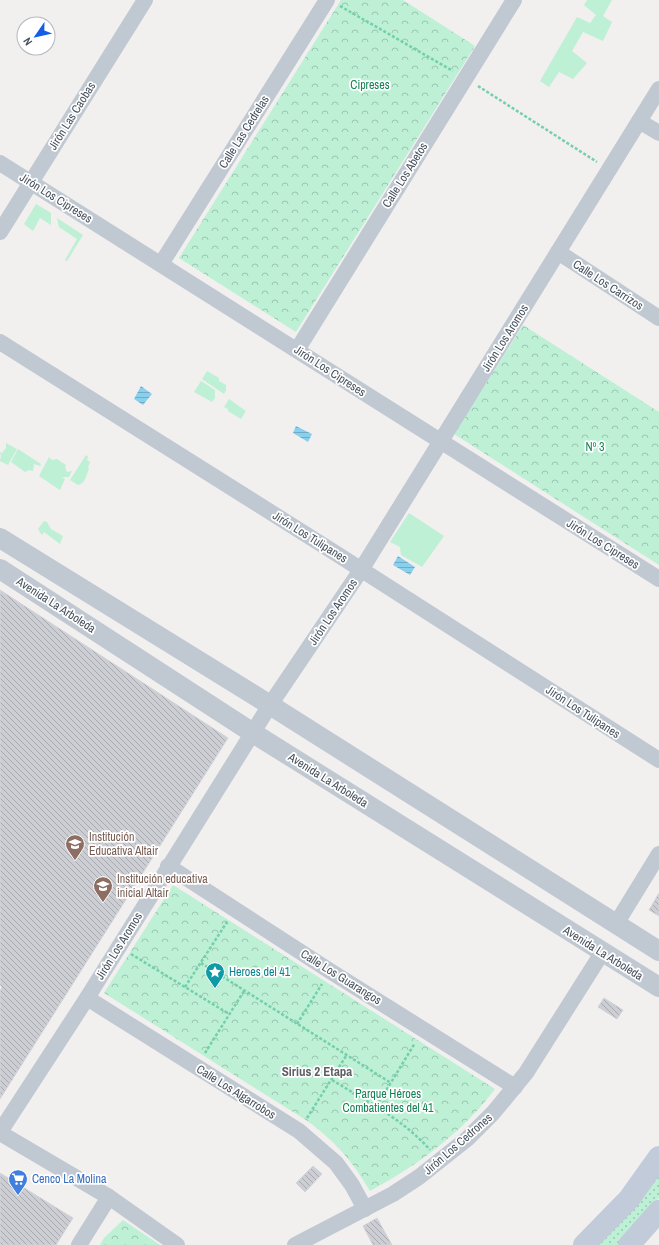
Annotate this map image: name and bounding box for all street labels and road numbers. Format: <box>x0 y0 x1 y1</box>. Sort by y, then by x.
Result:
street label: Jirón Las Caobas <box>45 79 99 153</box>
street label: Calle Las Cedrelas <box>215 92 273 171</box>
street label: Calle Los Abetos <box>379 139 431 211</box>
street label: Jirón Los Cipreses <box>17 169 95 227</box>
street label: Calle Los Carrizos <box>570 256 646 314</box>
street label: Jirón Los Aromos <box>478 301 532 375</box>
street label: Jirón Los Cipreses <box>291 342 369 400</box>
street label: Jirón Los Tulipanes <box>270 508 351 566</box>
street label: Jirón Los Cipreses <box>564 515 642 573</box>
street label: Avenida La Arboleda <box>13 573 99 637</box>
street label: Jirón Los Aromos <box>305 576 361 648</box>
street label: Jirón Los Tulipanes <box>543 682 623 742</box>
street label: Avenida La Arboleda <box>284 749 371 811</box>
street label: Jirón Los Aromos <box>92 909 146 983</box>
street label: Avenida La Arboleda <box>559 922 646 984</box>
street label: Calle Los Guarangos <box>298 946 385 1008</box>
street label: Calle Los Algarrobos <box>193 1061 279 1123</box>
street label: Jirón Los Cedrones <box>420 1110 496 1178</box>

